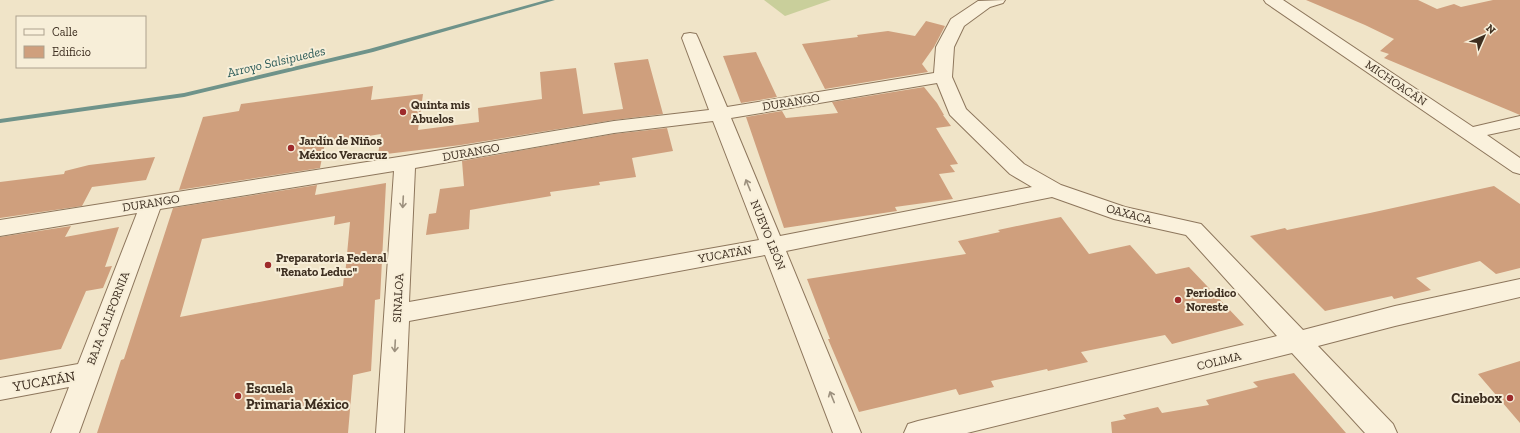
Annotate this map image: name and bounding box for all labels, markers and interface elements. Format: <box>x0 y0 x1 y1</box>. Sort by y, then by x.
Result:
legend <box>16 16 146 68</box>
north arrow <box>1464 16 1504 56</box>
text: N <box>1483 22 1499 37</box>
text: Calle <box>52 25 78 39</box>
water label: Arroyo Salsipuedes <box>225 43 327 80</box>
text: Edificio <box>52 45 91 59</box>
street label: MICHOACÁN <box>1363 56 1430 109</box>
street label: DURANGO <box>761 91 821 113</box>
place label: Quinta mis Abuelos <box>411 98 471 126</box>
marker: Quinta mis Abuelos <box>398 107 408 117</box>
place label: Jardín de Niños México Veracruz <box>299 134 388 162</box>
street label: DURANGO <box>441 140 501 164</box>
marker: Jardín de Niños México Veracruz <box>286 143 296 153</box>
one-way arrow <box>744 179 752 191</box>
street label: DURANGO <box>121 192 181 214</box>
one-way arrow <box>399 195 406 208</box>
street label: NUEVO LEÓN <box>748 197 789 272</box>
street label: OAXACA <box>1105 201 1154 227</box>
street label: YUCATÁN <box>696 241 753 266</box>
place label: Preparatoria Federal "Renato Leduc" <box>276 251 387 279</box>
marker: Preparatoria Federal "Renato Leduc" <box>263 260 273 270</box>
street label: BAJA CALIFORNIA <box>84 269 132 367</box>
street label: SINALOA <box>390 273 406 323</box>
place label: Periodico Noreste <box>1186 286 1237 314</box>
marker: Periodico Noreste <box>1173 295 1183 305</box>
one-way arrow <box>391 339 399 352</box>
street label: COLIMA <box>1195 349 1243 373</box>
street label: YUCATÁN <box>11 368 77 396</box>
place label: Escuela Primaria México <box>246 380 350 413</box>
place label: Cinebox <box>1451 390 1502 407</box>
marker: Escuela Primaria México <box>233 391 243 401</box>
one-way arrow <box>828 391 836 403</box>
marker: Cinebox <box>1505 393 1515 403</box>

